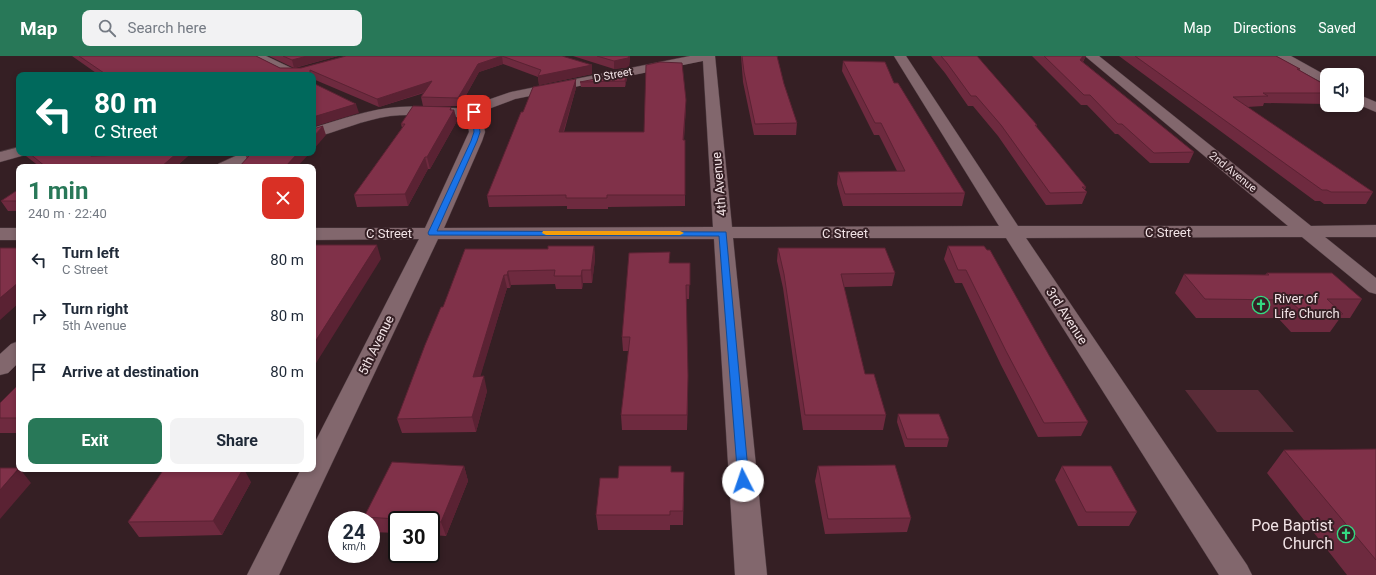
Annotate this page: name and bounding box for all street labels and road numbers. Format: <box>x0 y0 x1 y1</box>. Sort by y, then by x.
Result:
street label: D Street <box>593 65 634 85</box>
street label: 2nd Avenue <box>1207 149 1259 195</box>
street label: 4th Avenue <box>709 151 729 217</box>
street label: C Street <box>1145 225 1191 240</box>
street label: C Street <box>366 226 412 241</box>
street label: C Street <box>822 226 868 241</box>
street label: 3rd Avenue <box>1043 285 1091 347</box>
street label: 5th Avenue <box>355 313 397 377</box>

